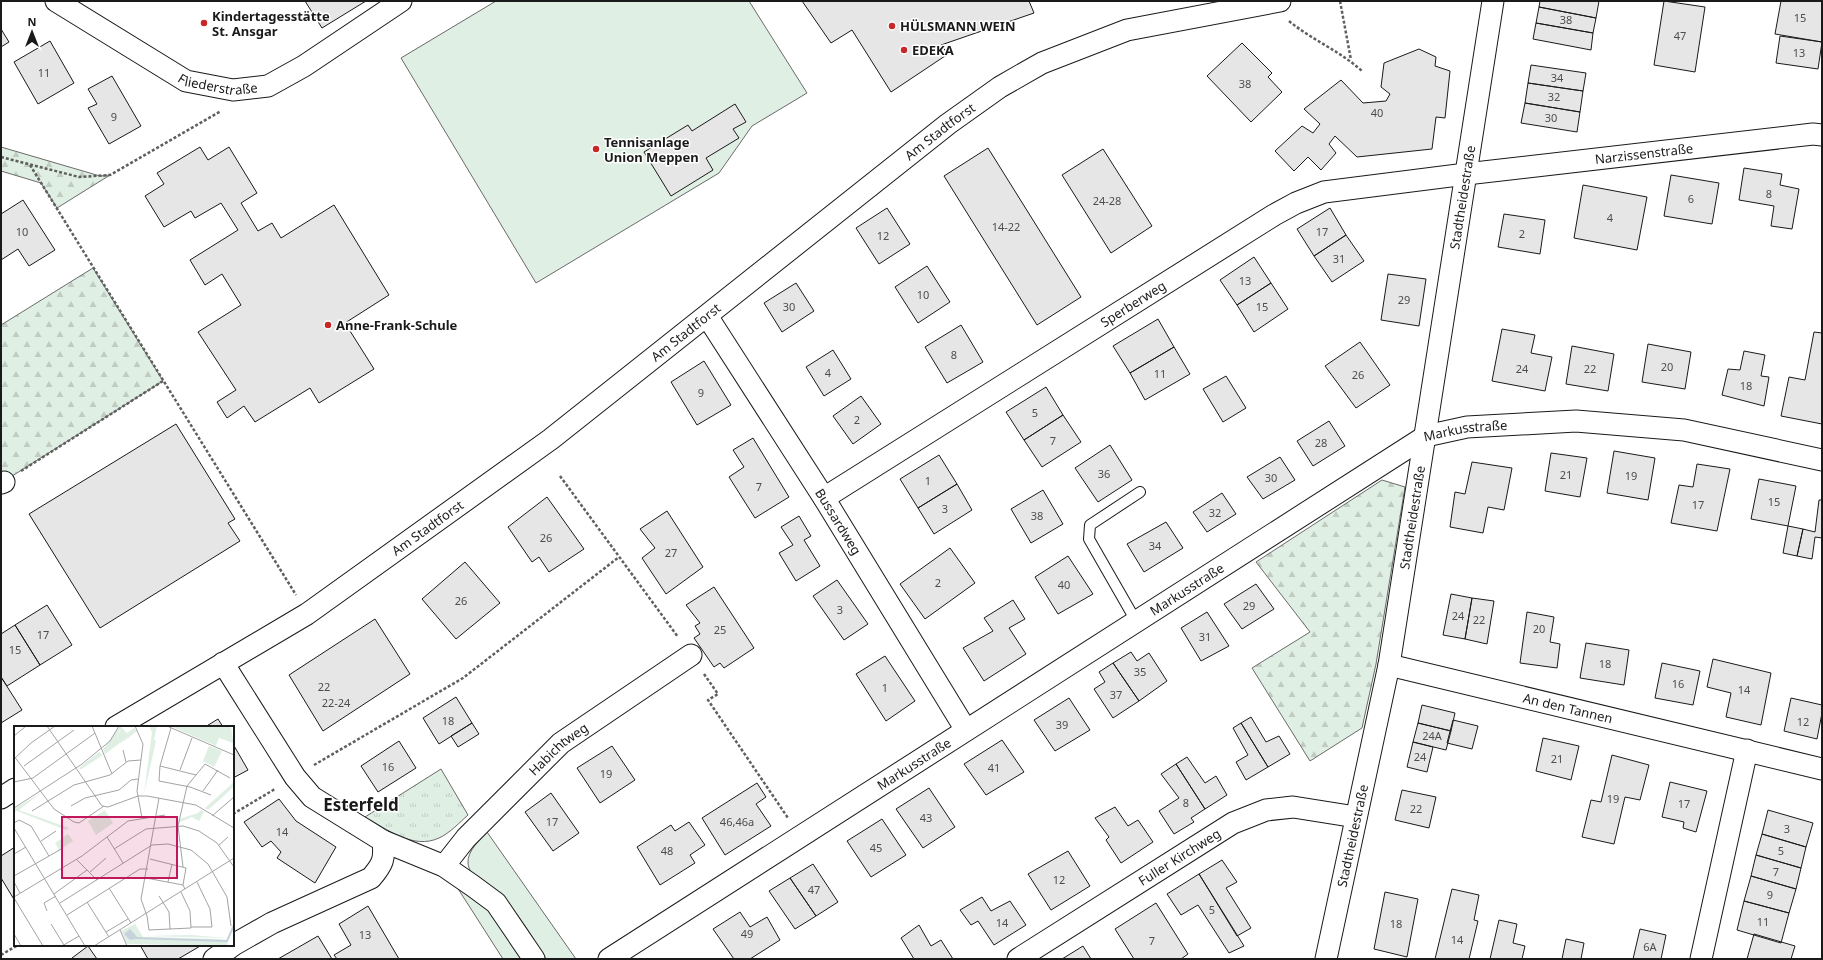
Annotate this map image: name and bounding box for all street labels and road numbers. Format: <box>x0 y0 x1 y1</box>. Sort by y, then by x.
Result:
street label: Fliederstraße <box>175 69 259 99</box>
street label: Am Stadtforst <box>901 98 979 164</box>
street label: Narzissenstraße <box>1594 139 1694 168</box>
street label: Stadtheidestraße <box>1445 144 1479 251</box>
street label: Sperberweg <box>1097 276 1169 331</box>
street label: Am Stadtforst <box>647 299 724 365</box>
street label: Markusstraße <box>1422 416 1508 445</box>
street label: Stadtheidestraße <box>1395 464 1429 571</box>
street label: Bussardweg <box>811 485 866 558</box>
street label: Am Stadtforst <box>388 496 467 560</box>
street label: Markusstraße <box>1146 559 1227 620</box>
street label: An den Tannen <box>1521 689 1615 727</box>
street label: Habichtweg <box>525 718 591 779</box>
street label: Markusstraße <box>873 733 954 794</box>
street label: Stadtheidestraße <box>1333 783 1372 889</box>
street label: Fuller Kirchweg <box>1135 824 1224 890</box>

